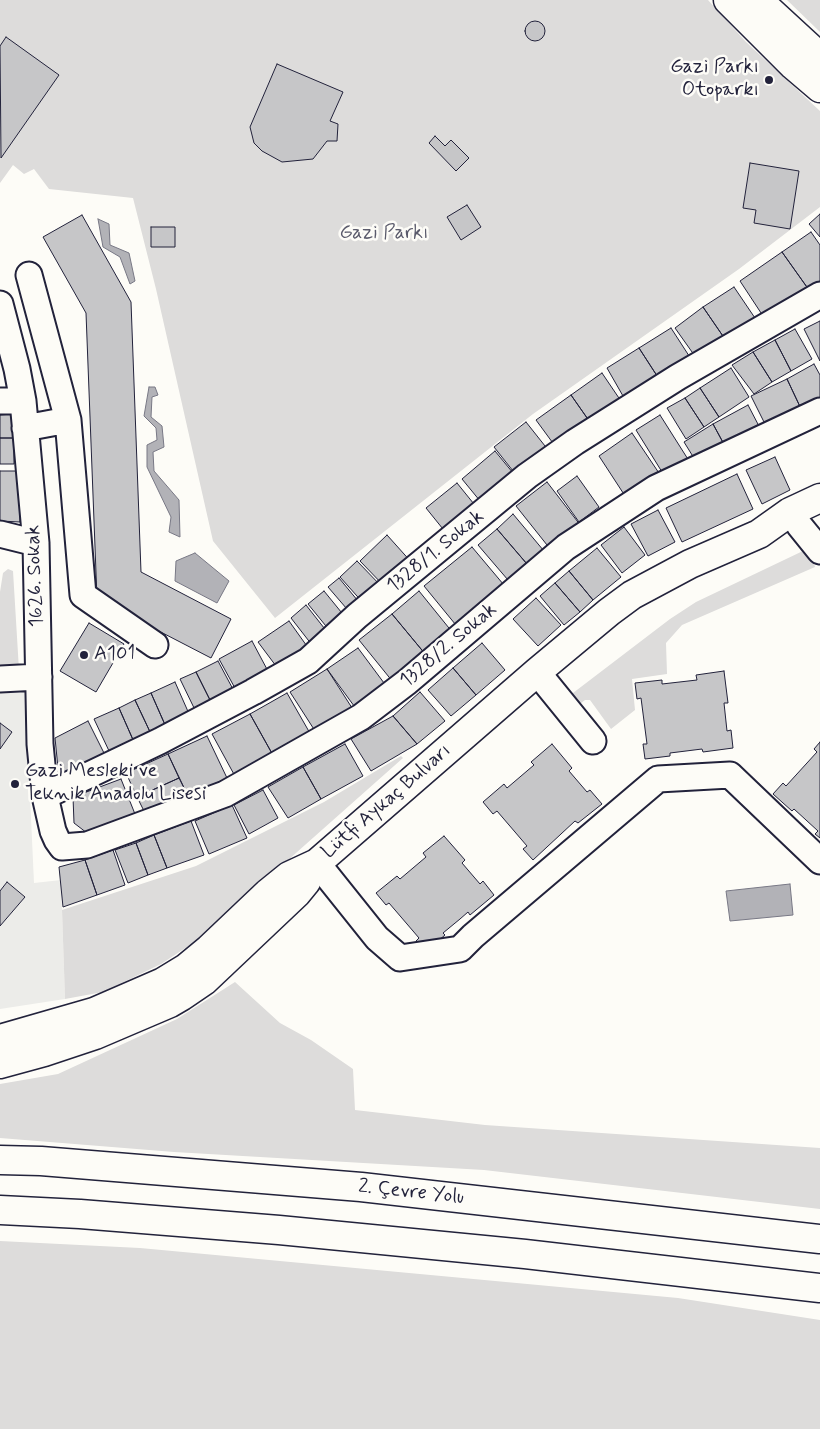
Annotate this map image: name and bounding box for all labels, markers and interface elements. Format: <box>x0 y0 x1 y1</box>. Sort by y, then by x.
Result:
place label: Gazi Parkı Otoparkı <box>670 56 759 103</box>
marker: Gazi Parkı Otoparkı <box>763 74 775 86</box>
park label: Gazi Parkı <box>340 222 428 246</box>
street label: 1328/1. Sokak <box>382 505 490 599</box>
street label: 1626. Sokak <box>22 524 50 628</box>
street label: 1328/2. Sokak <box>396 598 502 694</box>
place label: A101 <box>94 643 135 667</box>
marker: A101 <box>78 649 90 661</box>
street label: Lütfi Aykaç Bulvarı <box>317 739 457 865</box>
place label: Gazi Mesleki ve Teknik Anadolu Lisesi <box>25 760 206 807</box>
marker: Gazi Mesleki ve Teknik Anadolu Lisesi <box>9 778 21 790</box>
street label: 2. Çevre Yolu <box>357 1176 465 1210</box>

